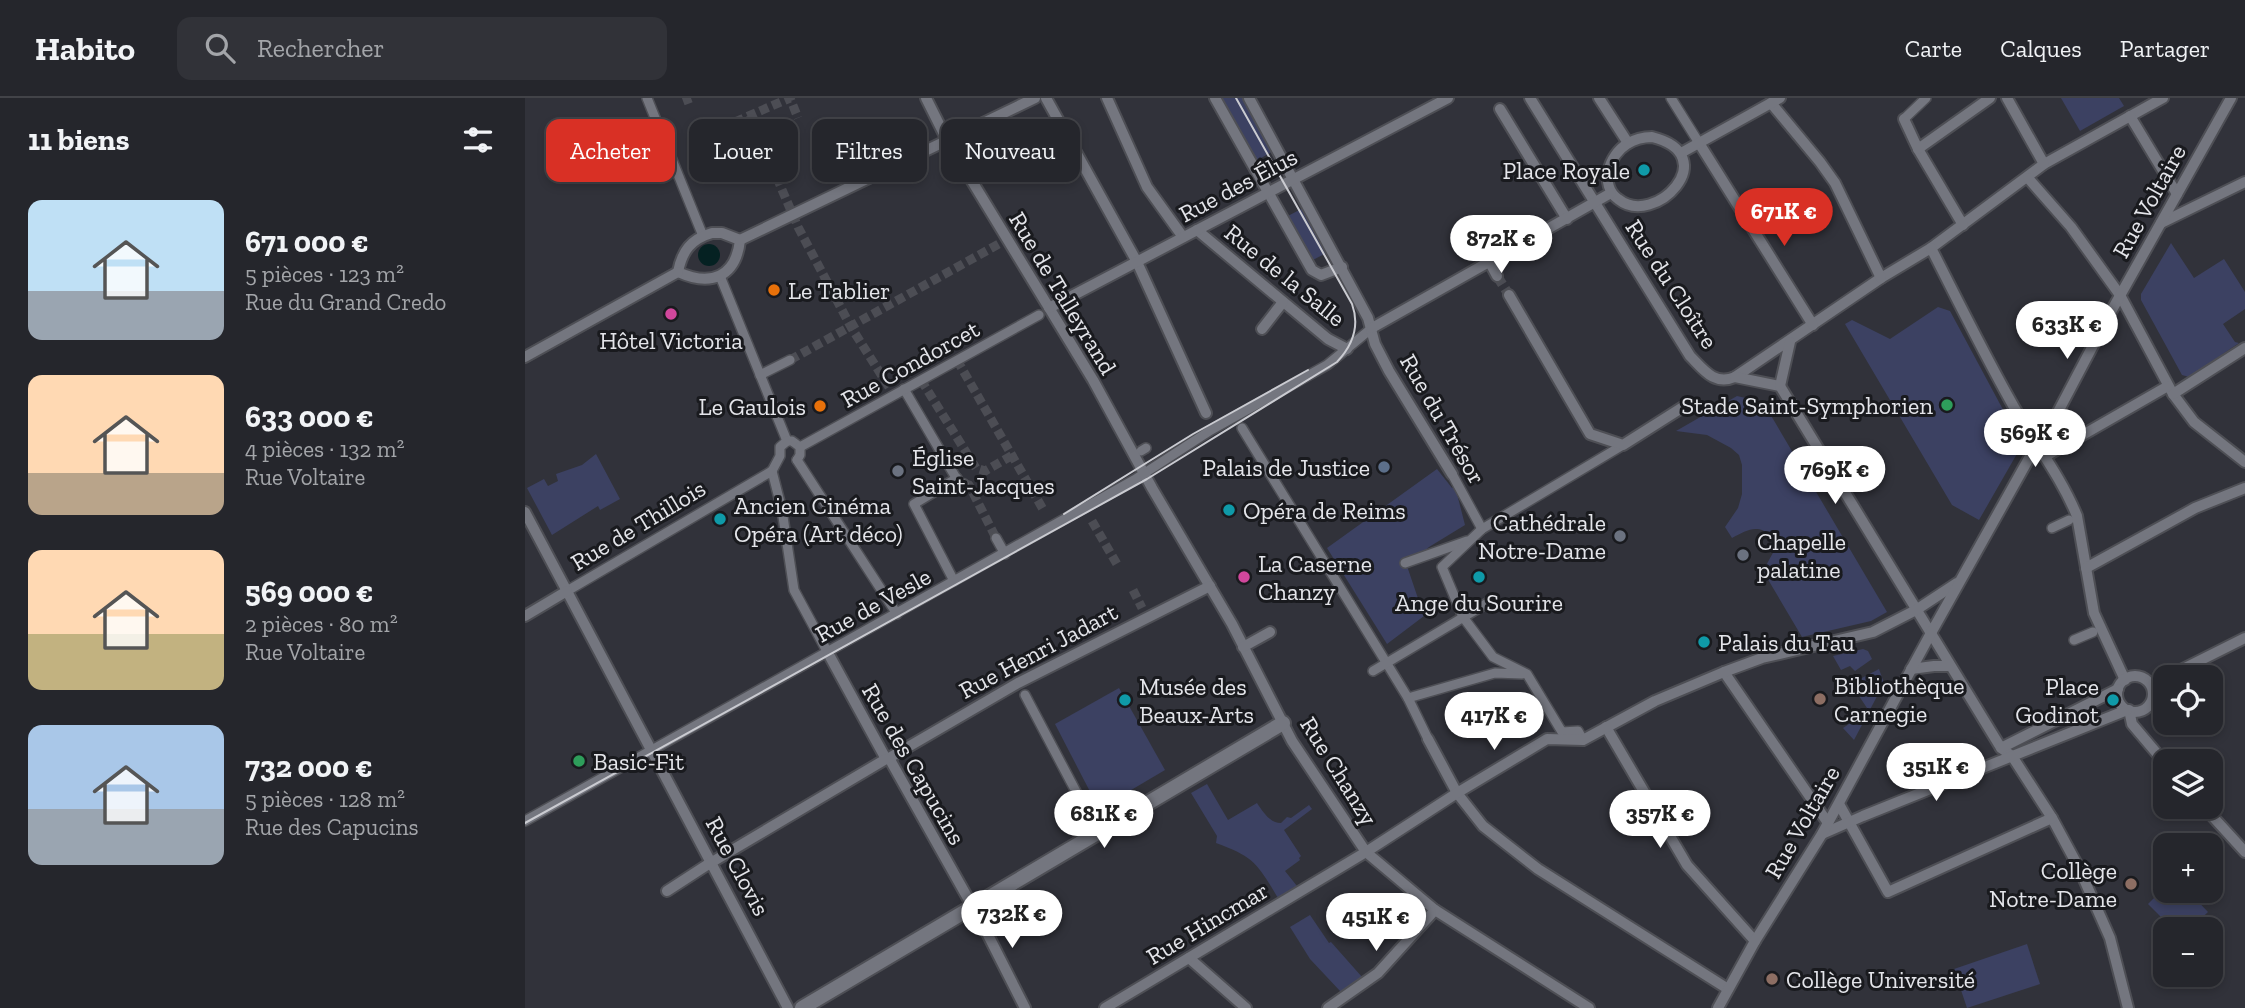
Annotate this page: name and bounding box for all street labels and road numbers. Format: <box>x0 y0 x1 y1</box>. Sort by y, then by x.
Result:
street label: Rue Voltaire <box>2106 139 2192 263</box>
street label: Rue des Élus <box>1174 142 1302 228</box>
street label: Rue de Talleyrand <box>1003 206 1123 380</box>
street label: Rue du Cloître <box>1619 214 1725 354</box>
street label: Rue de la Salle <box>1219 218 1351 332</box>
street label: Rue Condorcet <box>836 314 984 414</box>
street label: Rue du Trésor <box>1394 349 1492 489</box>
street label: Rue de Thillois <box>565 473 711 577</box>
street label: Rue de Vesle <box>810 561 936 649</box>
street label: Rue Henri Jadart <box>954 597 1122 705</box>
street label: Rue des Capucins <box>856 678 972 850</box>
street label: Rue Chanzy <box>1294 711 1384 831</box>
street label: Rue Voltaire <box>1758 760 1846 884</box>
street label: Rue Clovis <box>700 811 776 921</box>
street label: Rue Hincmar <box>1141 875 1273 971</box>

